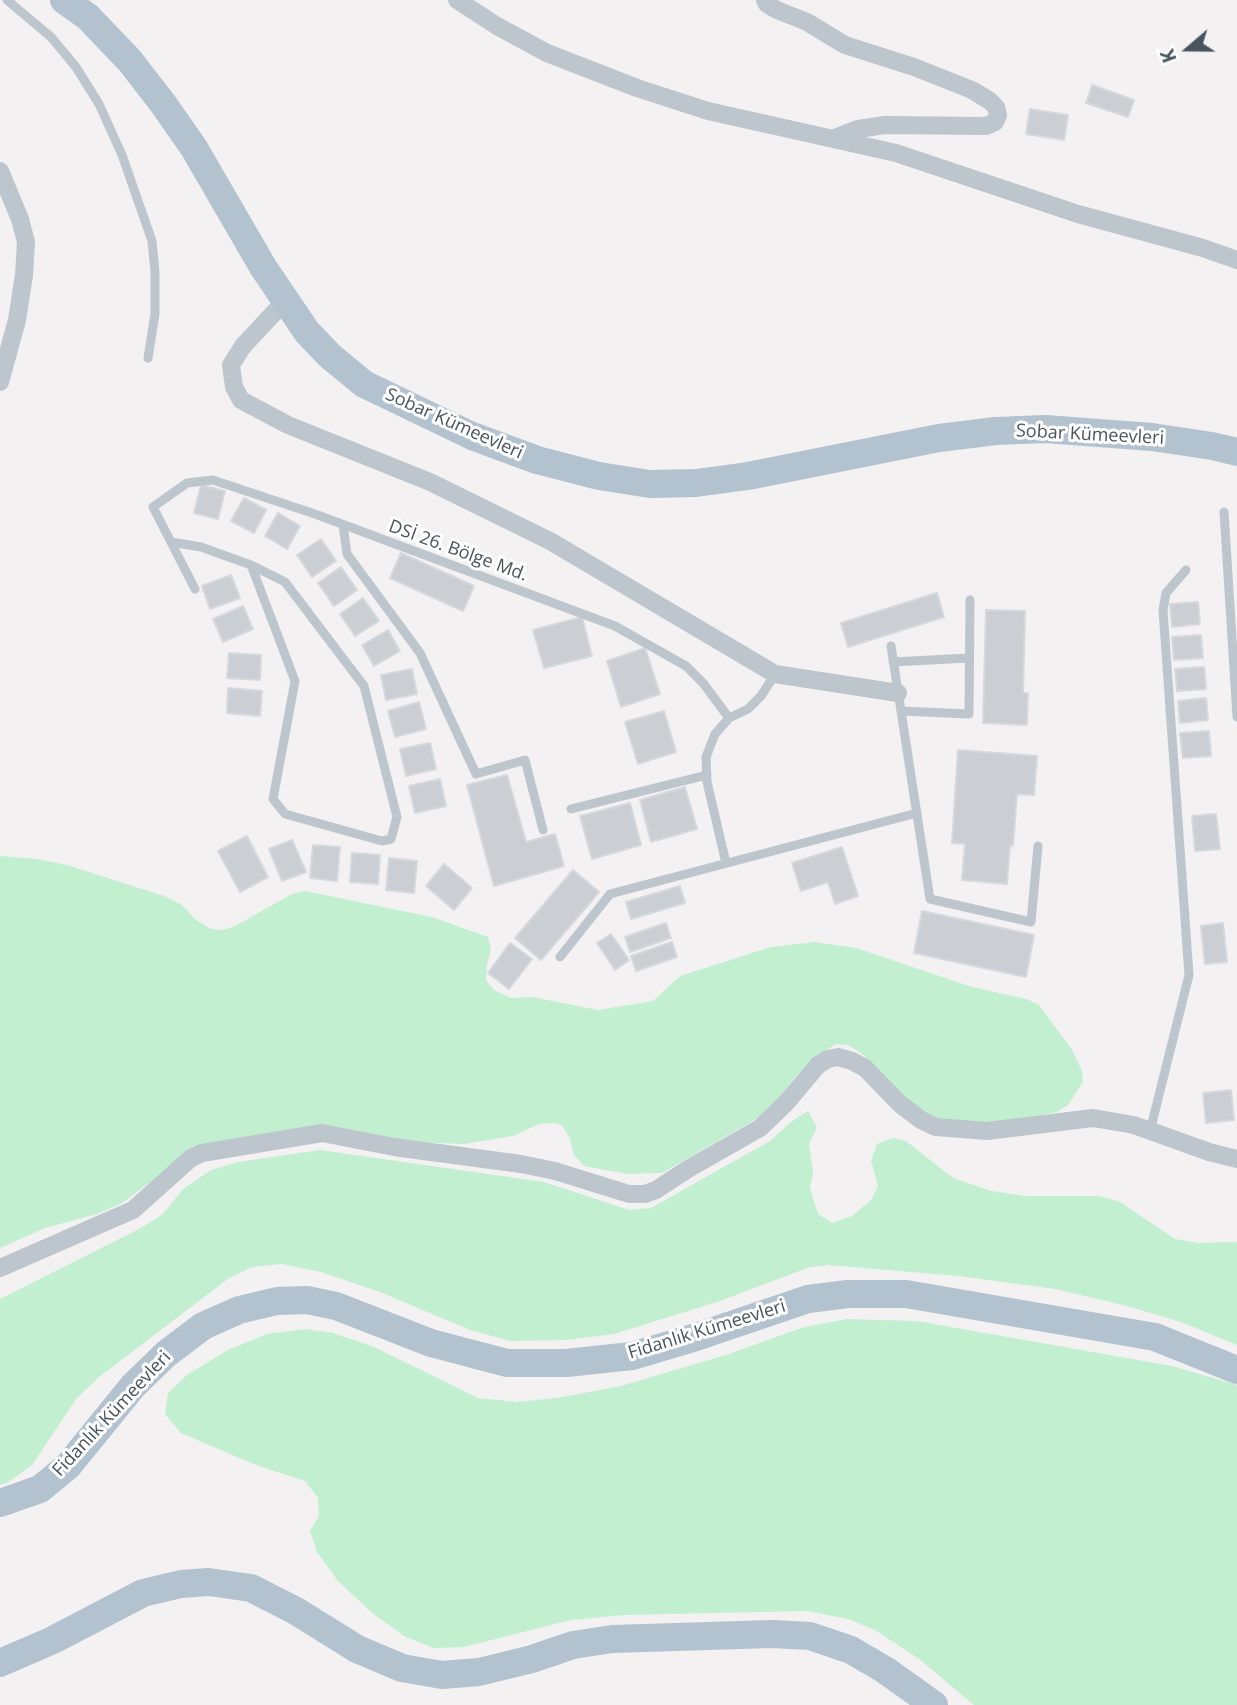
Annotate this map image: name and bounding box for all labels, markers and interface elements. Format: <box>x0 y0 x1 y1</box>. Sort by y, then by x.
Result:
north arrow <box>1153 14 1223 84</box>
text: K <box>1154 46 1183 67</box>
street label: Sobar Kümeevleri <box>382 384 526 464</box>
street label: Sobar Kümeevleri <box>1015 420 1165 450</box>
street label: DSİ 26. Bölge Md. <box>386 516 530 586</box>
street label: Fidanlık Kümeevleri <box>626 1296 788 1364</box>
street label: Fidanlık Kümeevleri <box>48 1347 176 1481</box>

